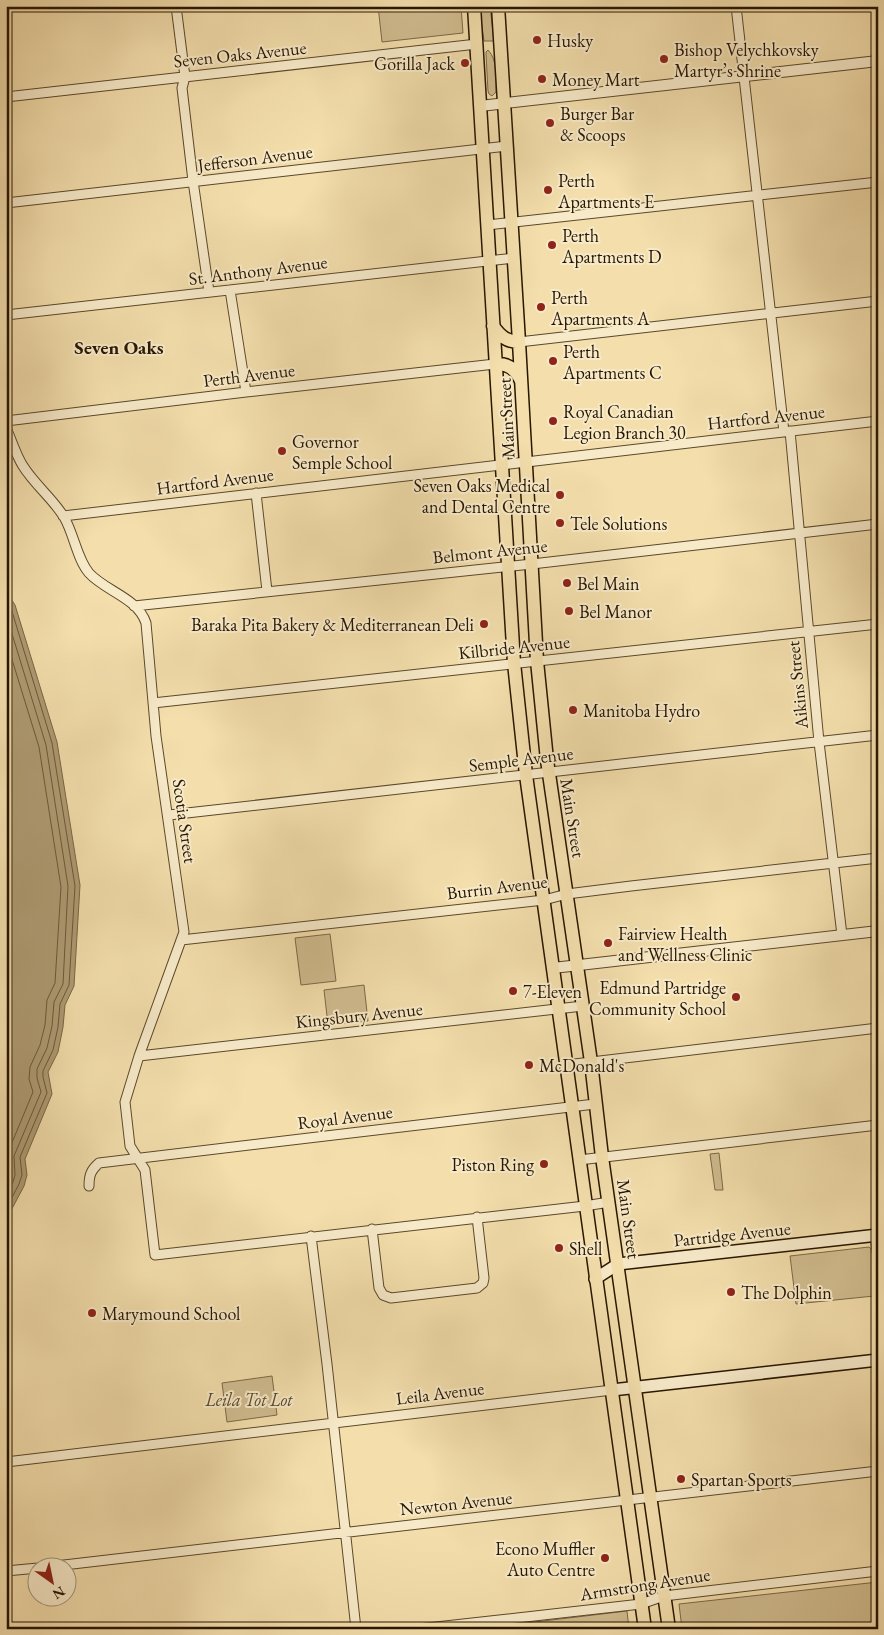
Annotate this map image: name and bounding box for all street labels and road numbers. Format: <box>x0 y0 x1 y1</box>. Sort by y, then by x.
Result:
street label: Seven Oaks Avenue <box>172 36 308 72</box>
street label: Jefferson Avenue <box>194 140 314 177</box>
street label: St. Anthony Avenue <box>187 250 329 290</box>
street label: Perth Avenue <box>202 358 296 392</box>
street label: Main Street <box>492 377 520 459</box>
street label: Hartford Avenue <box>706 399 826 435</box>
street label: Hartford Avenue <box>155 462 275 500</box>
street label: Belmont Avenue <box>431 534 549 568</box>
street label: Kilbride Avenue <box>457 630 571 664</box>
street label: Aikins Street <box>781 640 813 731</box>
street label: Semple Avenue <box>467 741 575 777</box>
street label: Scotia Street <box>168 777 202 865</box>
street label: Main Street <box>555 777 591 860</box>
street label: Burrin Avenue <box>445 869 549 905</box>
street label: Kingsbury Avenue <box>294 997 424 1033</box>
street label: Royal Avenue <box>296 1100 394 1134</box>
street label: Main Street <box>612 1178 646 1261</box>
street label: Partridge Avenue <box>672 1216 792 1252</box>
street label: Leila Avenue <box>395 1376 485 1410</box>
street label: Newton Avenue <box>399 1486 513 1520</box>
street label: Armstrong Avenue <box>577 1562 712 1606</box>

